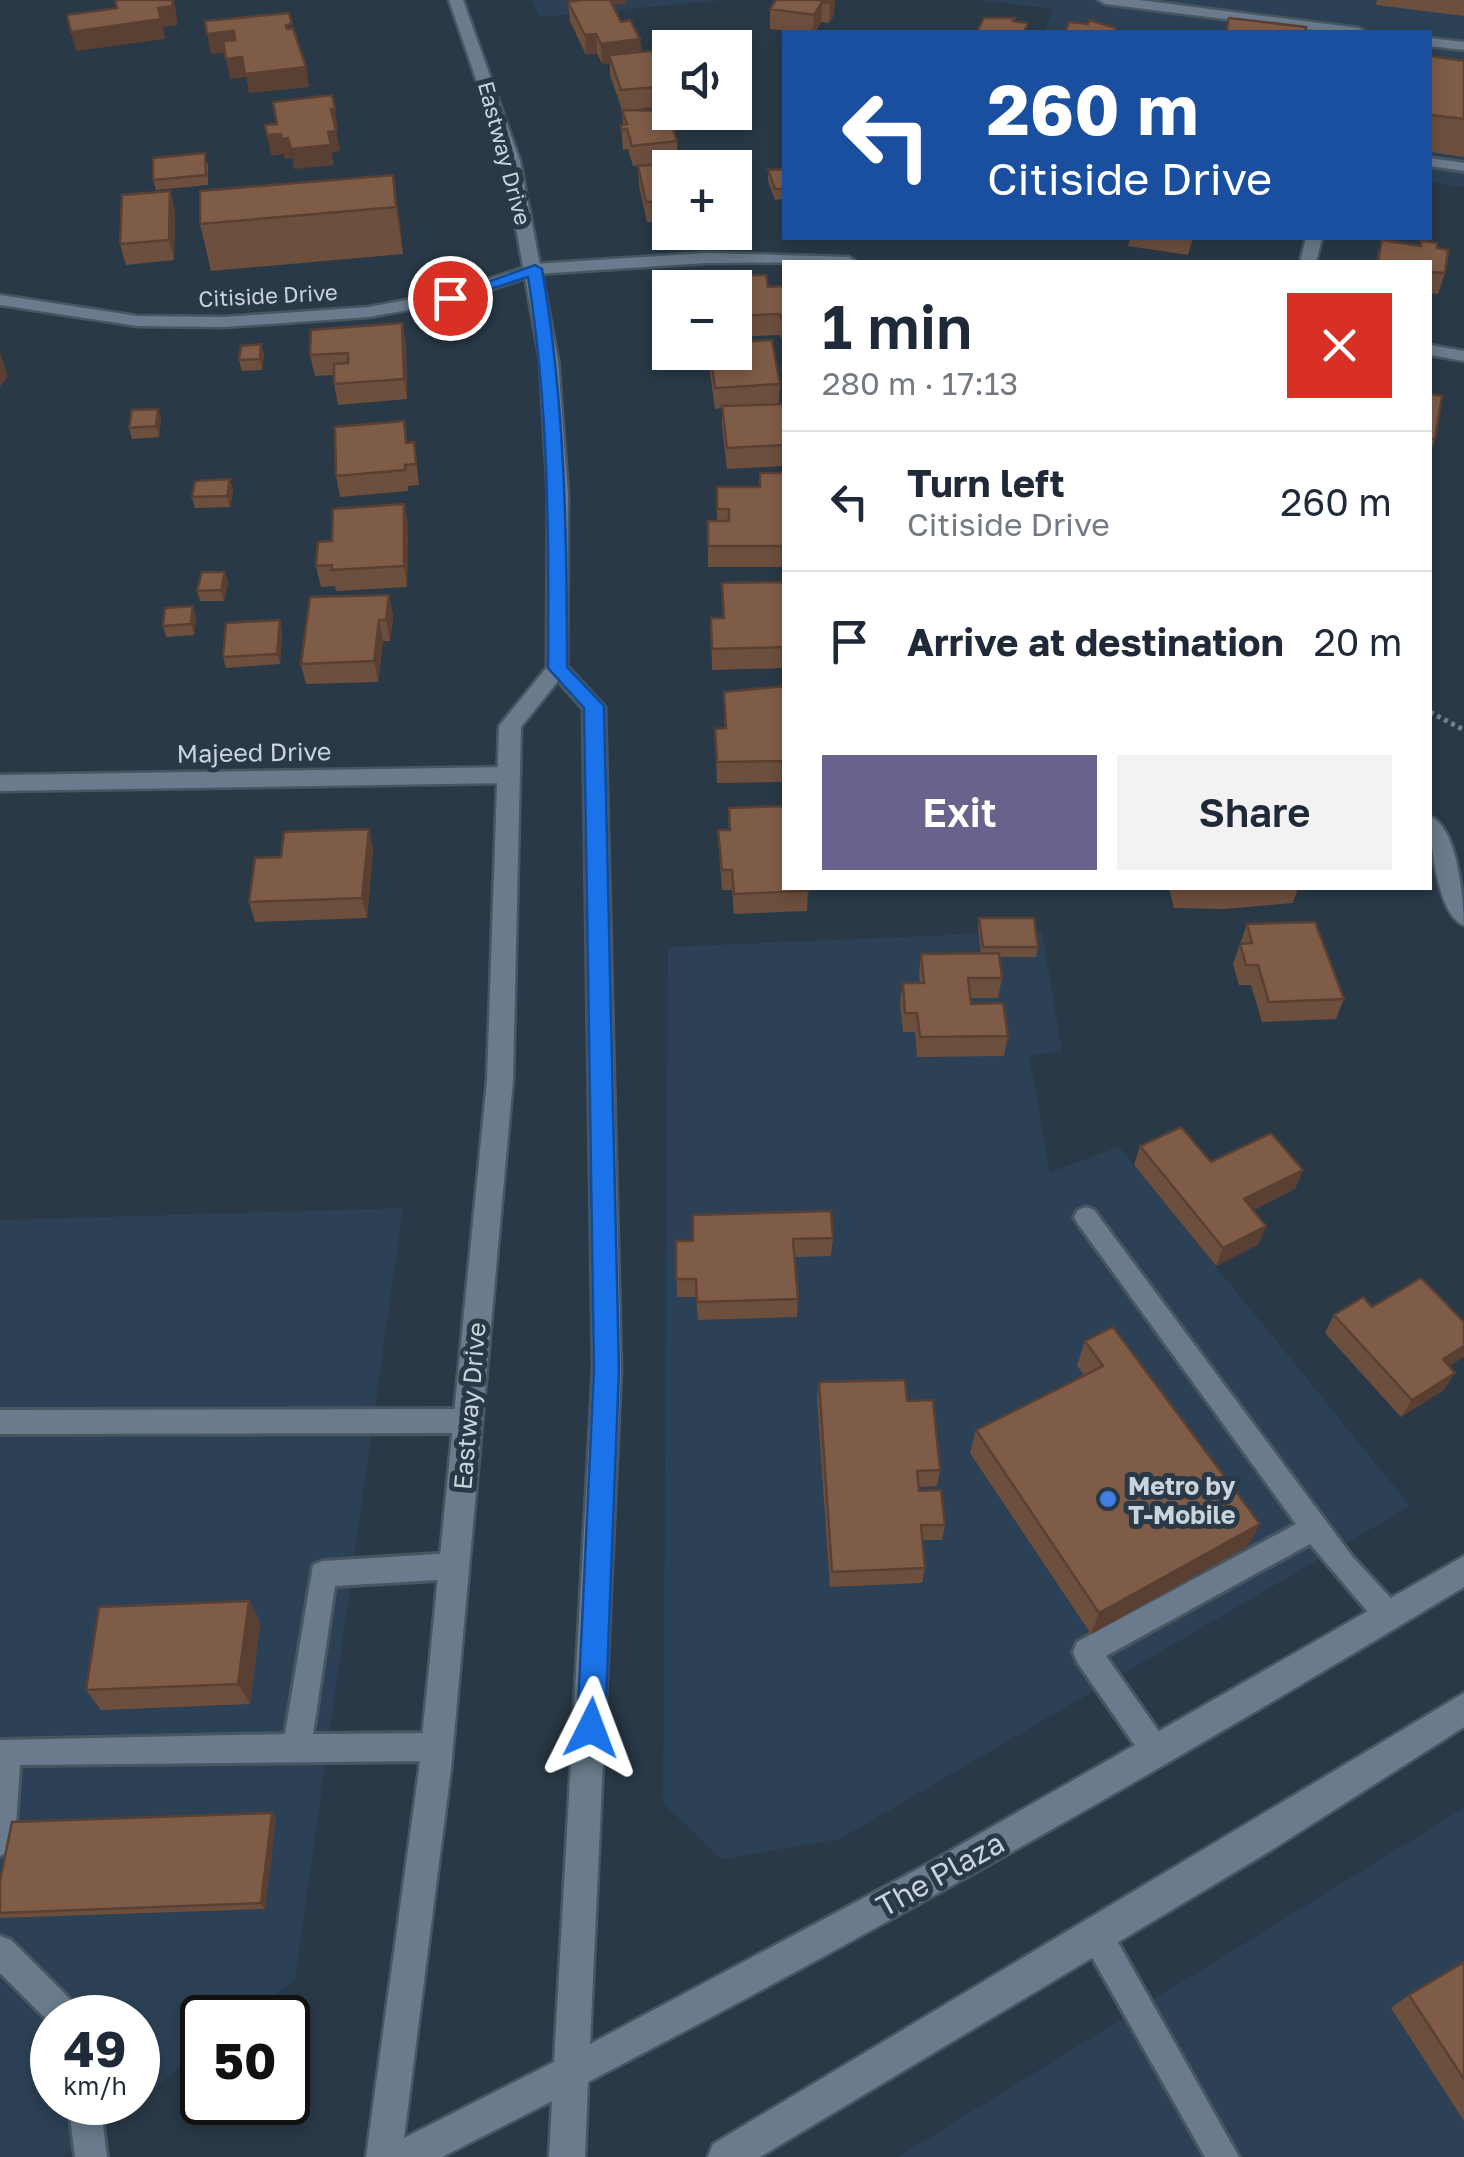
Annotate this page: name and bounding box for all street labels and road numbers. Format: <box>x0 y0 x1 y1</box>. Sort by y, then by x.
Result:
street label: Eastway Drive <box>473 78 537 228</box>
street label: Citiside Drive <box>198 278 338 312</box>
street label: Majeed Drive <box>176 735 332 769</box>
street label: Eastway Drive <box>446 1321 492 1491</box>
street label: The Plaza <box>870 1824 1010 1924</box>

